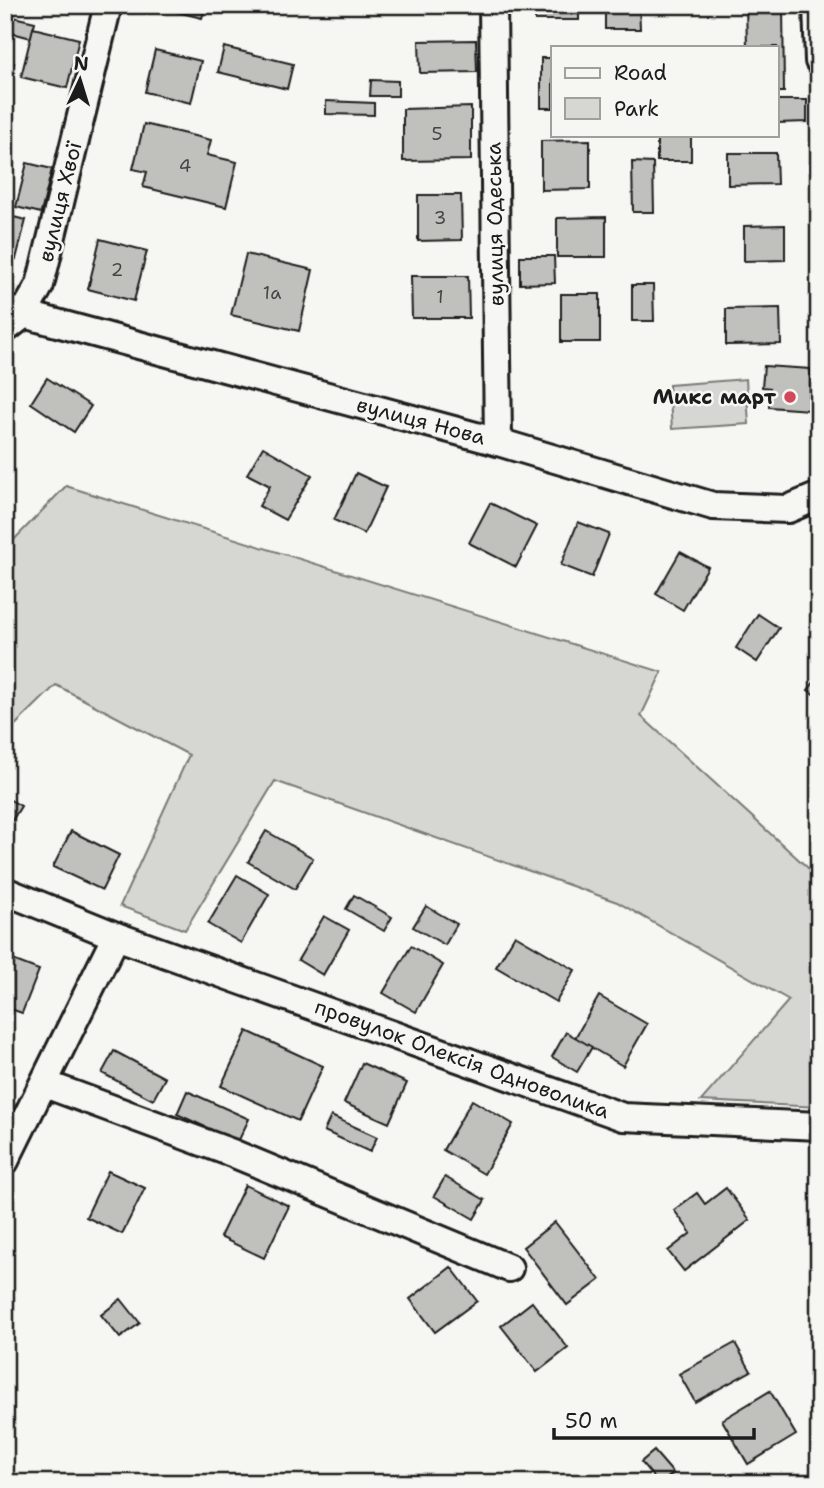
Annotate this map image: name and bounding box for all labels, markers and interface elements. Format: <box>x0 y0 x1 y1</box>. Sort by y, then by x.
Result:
north arrow <box>46 46 116 116</box>
legend <box>551 46 778 136</box>
text: N <box>73 51 90 77</box>
text: Road <box>614 59 667 87</box>
text: Park <box>614 95 659 123</box>
house number: 5 <box>431 122 443 146</box>
street label: вулиця Хвої <box>32 138 89 265</box>
street label: вулиця Одеська <box>480 142 510 306</box>
house number: 4 <box>179 154 191 178</box>
house number: 3 <box>434 206 446 230</box>
house number: 2 <box>111 258 123 282</box>
house number: 1а <box>263 281 281 305</box>
house number: 1 <box>436 285 444 309</box>
place label: Микс март <box>652 383 776 411</box>
marker: Микс март <box>782 389 798 405</box>
street label: вулиця Нова <box>353 390 489 452</box>
street label: провулок Олексія Одноволика <box>311 993 613 1125</box>
scale bar <box>554 1397 754 1441</box>
text: 50 m <box>565 1407 618 1435</box>

